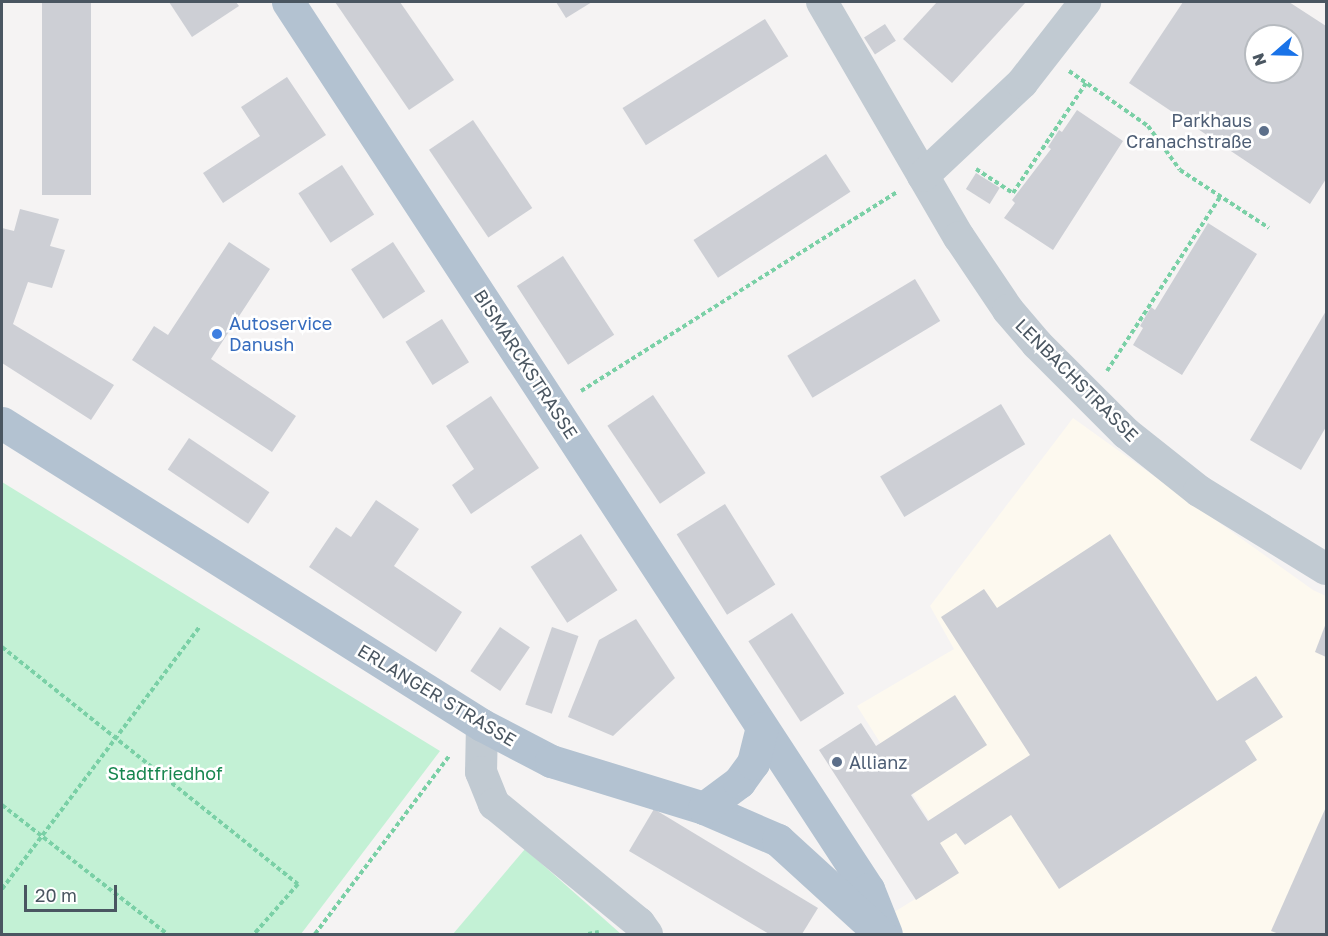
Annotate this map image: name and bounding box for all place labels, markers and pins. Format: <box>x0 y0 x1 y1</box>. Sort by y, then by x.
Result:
place label: Parkhaus Cranachstraße <box>1126 110 1252 152</box>
marker: Parkhaus Cranachstraße <box>1257 124 1271 138</box>
place label: Autoservice Danush <box>229 313 332 356</box>
marker: Autoservice Danush <box>210 327 224 341</box>
place label: Allianz <box>849 751 907 773</box>
marker: Allianz <box>830 755 844 769</box>

